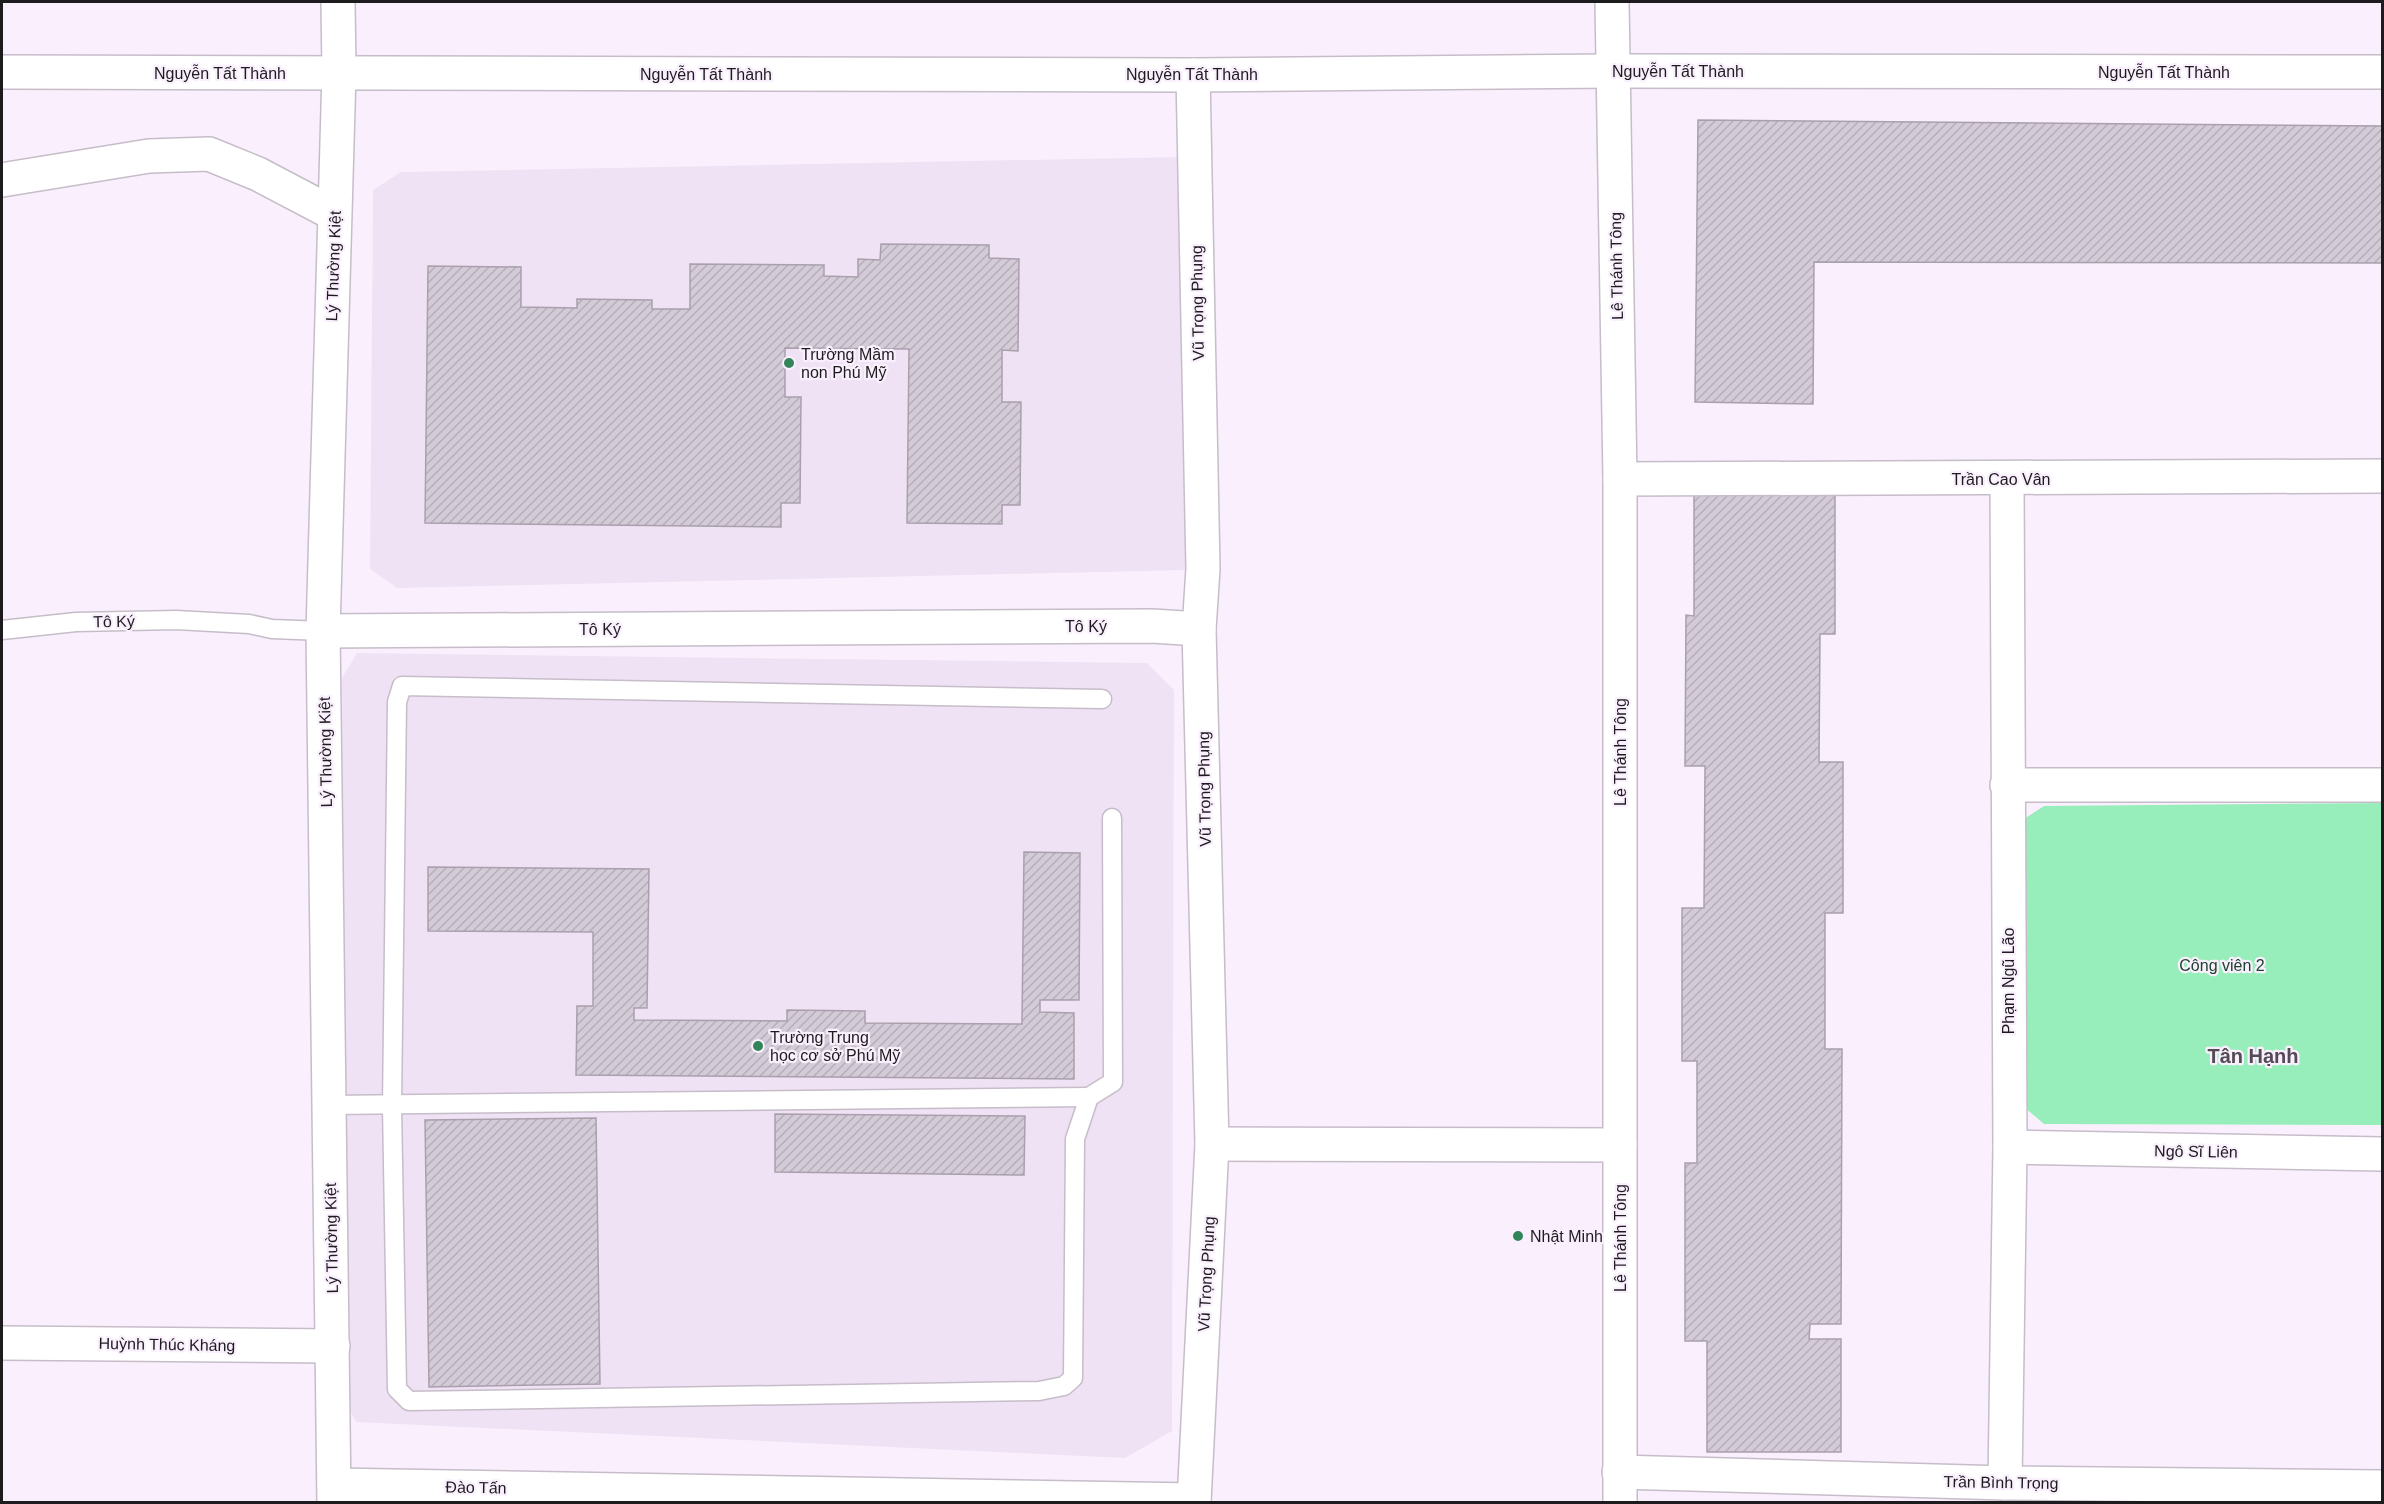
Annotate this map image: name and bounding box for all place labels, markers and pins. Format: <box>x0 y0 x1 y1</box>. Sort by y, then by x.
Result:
place label: Trường Mầm non Phú Mỹ <box>801 346 895 381</box>
marker: Trường Mầm non Phú Mỹ <box>782 356 796 370</box>
place label: Trường Trung học cơ sở Phú Mỹ <box>770 1029 900 1064</box>
marker: Trường Trung học cơ sở Phú Mỹ <box>751 1039 765 1053</box>
place label: Nhật Minh <box>1530 1228 1603 1245</box>
marker: Nhật Minh <box>1511 1229 1525 1243</box>

